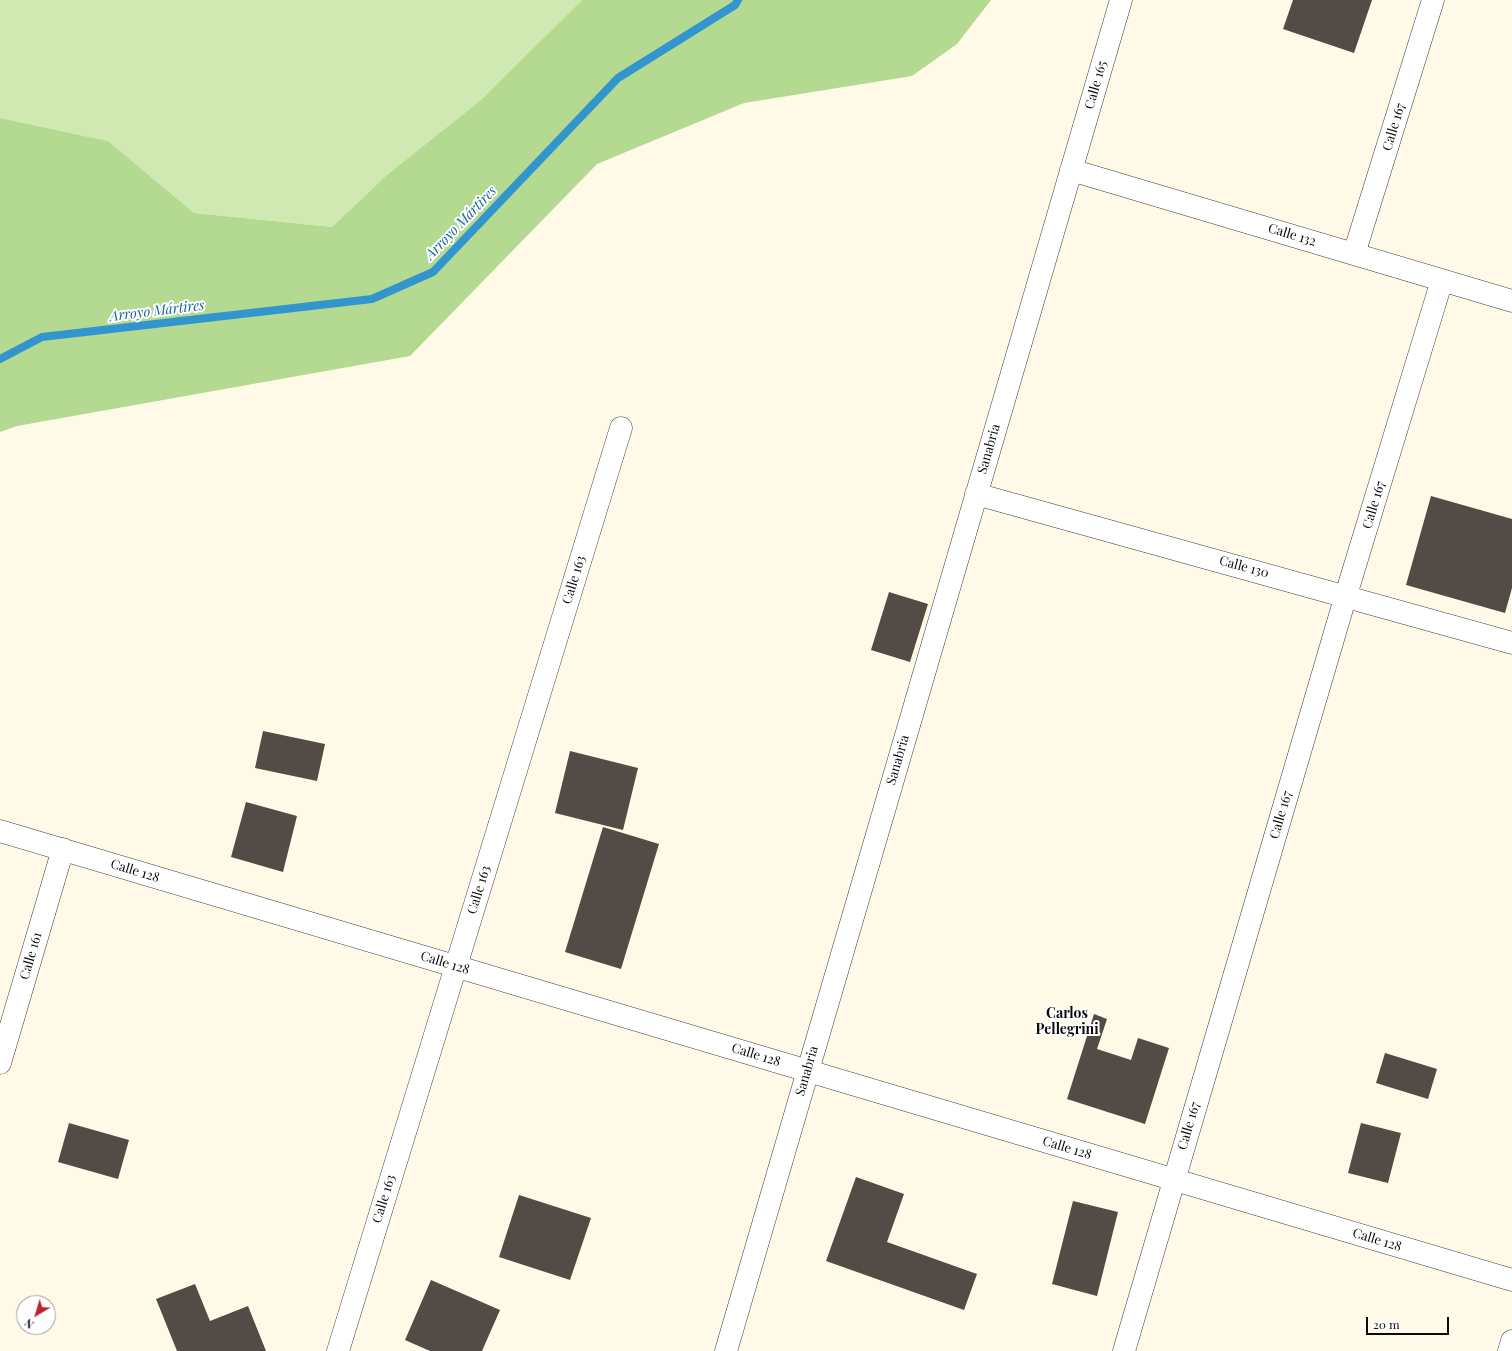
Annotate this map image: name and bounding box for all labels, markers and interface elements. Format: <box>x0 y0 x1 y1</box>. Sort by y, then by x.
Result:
street label: Calle 165 <box>1082 59 1110 111</box>
street label: Calle 167 <box>1379 101 1409 153</box>
water label: Arroyo Mártires <box>422 183 500 263</box>
street label: Calle 132 <box>1266 220 1318 250</box>
water label: Arroyo Mártires <box>109 297 205 325</box>
street label: Sanabria <box>974 422 1004 476</box>
street label: Calle 167 <box>1359 479 1389 531</box>
street label: Calle 130 <box>1217 553 1271 581</box>
street label: Calle 163 <box>559 554 589 606</box>
street label: Sanabria <box>883 733 913 787</box>
street label: Calle 167 <box>1267 789 1295 841</box>
street label: Calle 128 <box>109 856 161 886</box>
street label: Calle 163 <box>464 864 494 916</box>
street label: Calle 161 <box>17 930 45 982</box>
street label: Calle 128 <box>419 948 471 978</box>
district label: Carlos Pellegrini <box>1035 1006 1099 1038</box>
street label: Calle 128 <box>730 1040 782 1070</box>
street label: Sanabria <box>792 1044 822 1098</box>
street label: Calle 167 <box>1175 1100 1203 1152</box>
street label: Calle 128 <box>1041 1133 1093 1163</box>
street label: Calle 163 <box>369 1173 399 1225</box>
street label: Calle 128 <box>1351 1225 1403 1255</box>
north arrow <box>16 1295 56 1335</box>
scale bar <box>1368 1309 1451 1335</box>
text: N <box>21 1316 37 1332</box>
text: 20 m <box>1373 1316 1400 1332</box>

